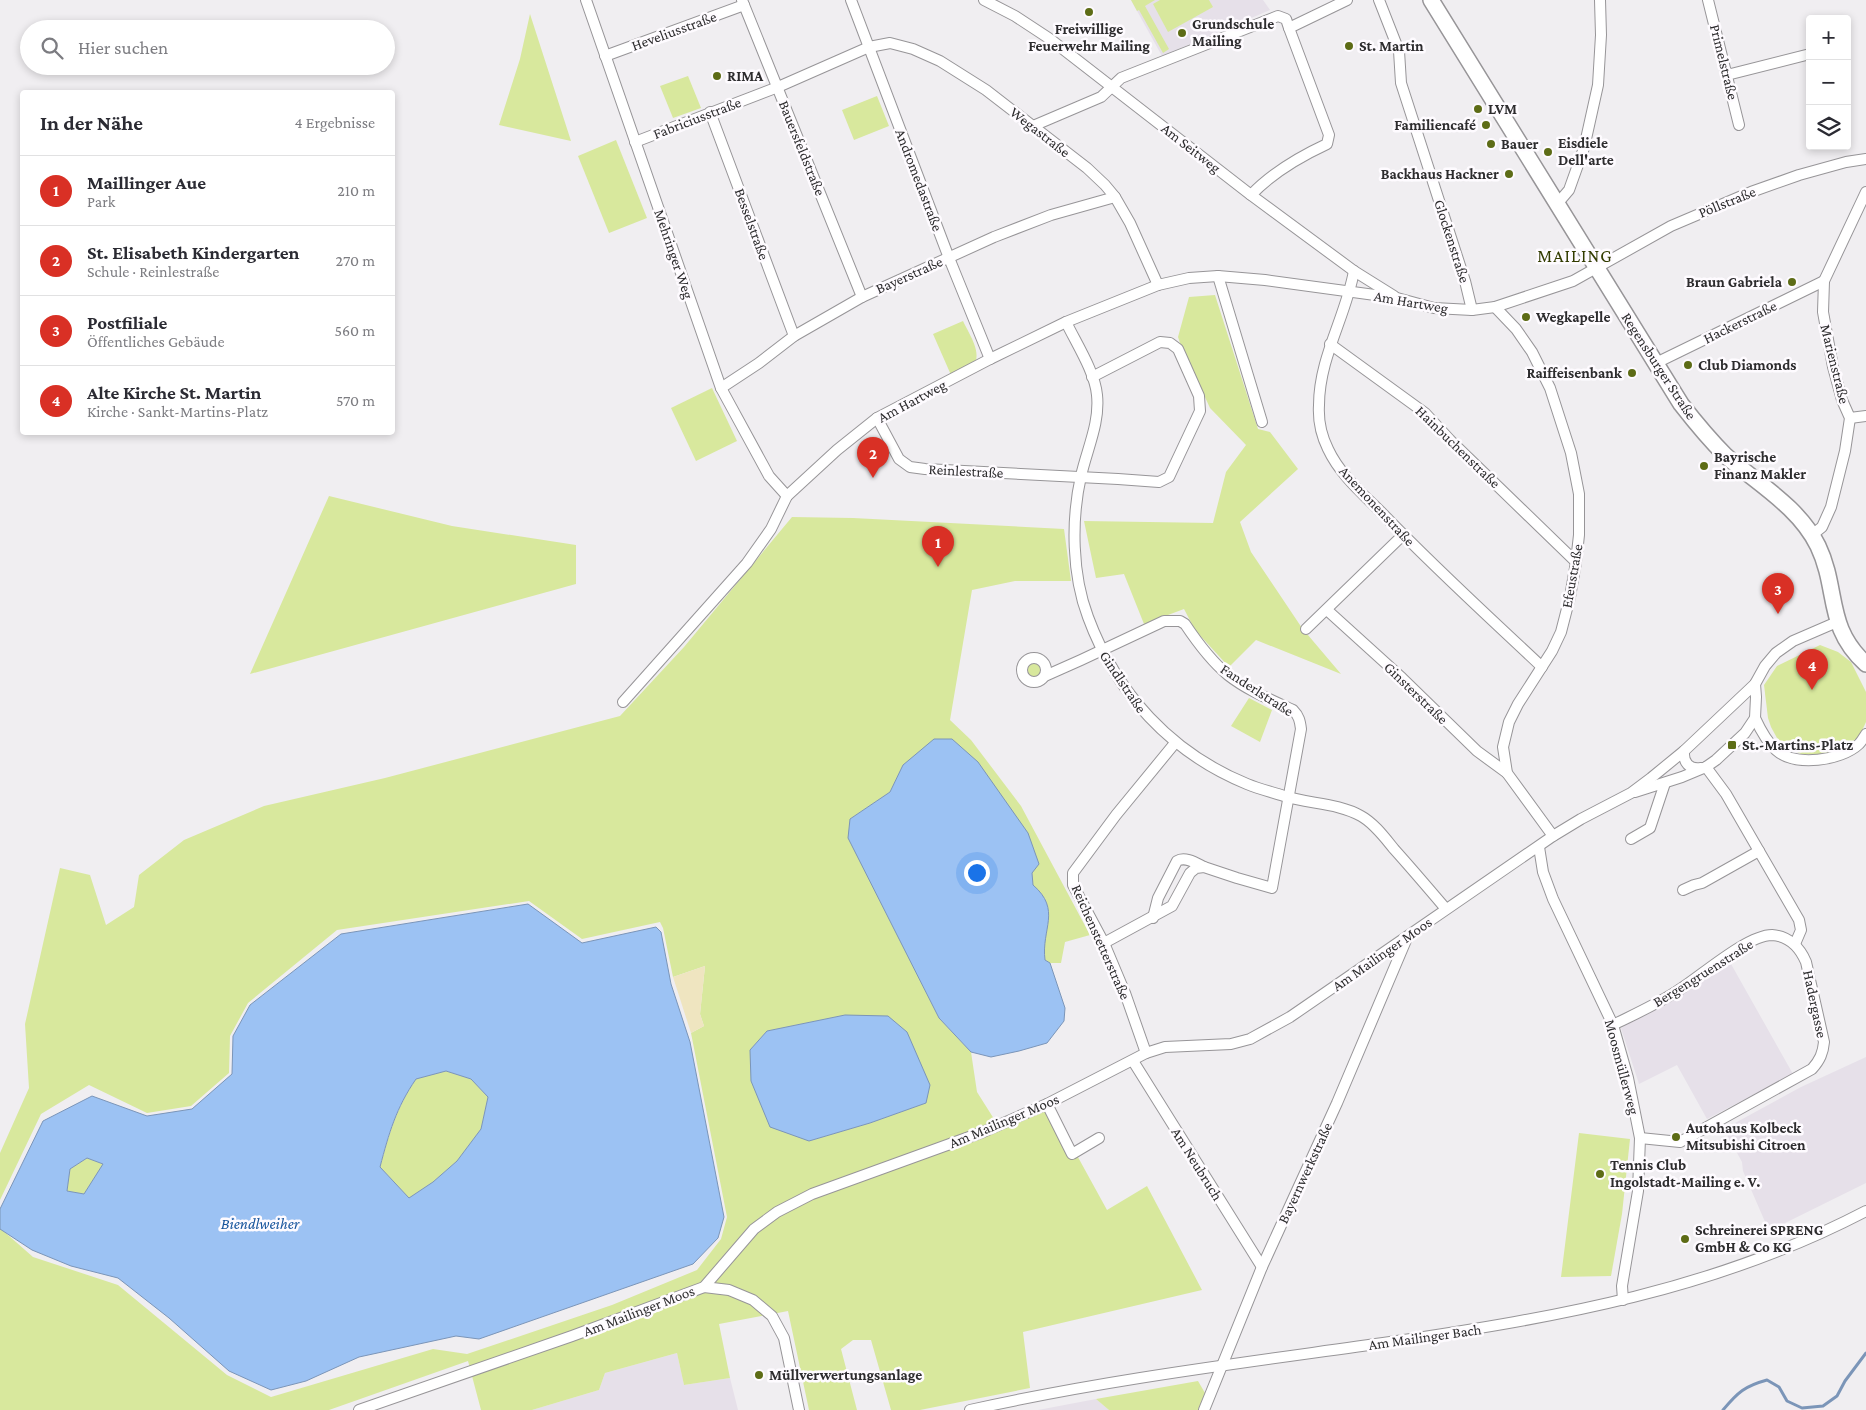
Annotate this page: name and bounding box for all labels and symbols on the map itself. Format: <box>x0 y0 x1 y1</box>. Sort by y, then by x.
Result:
marker: Freiwillige Feuerwehr Mailing <box>1083 6 1095 18</box>
street label: Heveliusstraße <box>629 8 719 54</box>
place label: Grundschule Mailing <box>1192 16 1274 49</box>
place label: Freiwillige Feuerwehr Mailing <box>1028 21 1150 54</box>
street label: Primelstraße <box>1707 23 1741 102</box>
marker: Grundschule Mailing <box>1176 27 1188 39</box>
place label: St. Martin <box>1359 38 1424 54</box>
marker: St. Martin <box>1343 40 1355 52</box>
place label: RIMA <box>727 68 764 84</box>
marker: RIMA <box>711 70 723 82</box>
street label: Fabriciusstraße <box>651 94 744 142</box>
street label: Bauersfeldstraße <box>776 98 829 198</box>
place label: LVM <box>1488 101 1517 117</box>
marker: LVM <box>1472 103 1484 115</box>
street label: Wegastraße <box>1006 104 1073 161</box>
place label: Familiencafé <box>1394 117 1476 133</box>
marker: Familiencafé <box>1480 119 1492 131</box>
street label: Am Seitweg <box>1158 120 1224 177</box>
street label: Andromedastraße <box>892 127 946 234</box>
place label: Eisdiele Dell'arte <box>1558 135 1614 168</box>
place label: Bauer <box>1501 136 1539 152</box>
marker: Bauer <box>1485 138 1497 150</box>
marker: Eisdiele Dell'arte <box>1542 146 1554 158</box>
place label: Backhaus Hackner <box>1381 166 1499 182</box>
marker: Backhaus Hackner <box>1503 168 1515 180</box>
street label: Pöllstraße <box>1696 183 1758 221</box>
street label: Besselstraße <box>732 186 772 262</box>
street label: Glockenstraße <box>1431 197 1473 285</box>
street label: Mehringer Weg <box>650 207 697 301</box>
district label: MAILING <box>1537 246 1613 266</box>
street label: Bayerstraße <box>873 253 946 298</box>
place label: Braun Gabriela <box>1686 274 1783 290</box>
marker: Braun Gabriela <box>1786 276 1798 288</box>
street label: Am Hartweg <box>1372 288 1449 317</box>
street label: Hackerstraße <box>1701 297 1780 347</box>
place label: Wegkapelle <box>1535 309 1610 325</box>
street label: Regensburger Straße <box>1618 310 1700 423</box>
marker: Wegkapelle <box>1520 311 1532 323</box>
street label: Marienstraße <box>1817 323 1853 406</box>
place label: Club Diamonds <box>1698 357 1796 373</box>
marker: Club Diamonds <box>1682 359 1694 371</box>
place label: Raiffeisenbank <box>1527 365 1623 381</box>
marker: Raiffeisenbank <box>1626 367 1638 379</box>
street label: Am Hartweg <box>875 376 949 427</box>
street label: Hainbuchenstraße <box>1412 403 1504 492</box>
pin: 2 <box>857 437 889 478</box>
place label: Bayrische Finanz Makler <box>1714 449 1806 482</box>
marker: Bayrische Finanz Makler <box>1698 460 1710 472</box>
street label: Reinlestraße <box>928 461 1004 481</box>
street label: Anemonenstraße <box>1336 463 1418 549</box>
pin: 1 <box>922 526 954 567</box>
street label: Efeustraße <box>1558 542 1586 609</box>
pin: 3 <box>1762 573 1794 614</box>
street label: Gindlstraße <box>1096 648 1150 716</box>
pin: 4 <box>1796 649 1828 690</box>
street label: Ginsterstraße <box>1381 659 1451 727</box>
street label: Fanderlstraße <box>1218 661 1297 720</box>
place label: St.-Martins-Platz <box>1742 737 1853 753</box>
marker: St.-Martins-Platz <box>1726 739 1738 751</box>
your location <box>964 860 990 886</box>
street label: Reichenstetterstraße <box>1068 882 1134 1002</box>
street label: Am Mailinger Moos <box>1329 914 1435 995</box>
street label: Bergengruenstraße <box>1650 936 1757 1011</box>
street label: Hadergasse <box>1799 969 1830 1040</box>
street label: Moosmüllerweg <box>1601 1018 1642 1117</box>
street label: Am Mailinger Moos <box>947 1091 1062 1152</box>
street label: Bayernwerkstraße <box>1275 1120 1336 1226</box>
place label: Autohaus Kolbeck Mitsubishi Citroen <box>1685 1120 1806 1153</box>
street label: Am Neubruch <box>1168 1125 1226 1203</box>
marker: Autohaus Kolbeck Mitsubishi Citroen <box>1670 1131 1682 1143</box>
place label: Tennis Club Ingolstadt-Mailing e. V. <box>1610 1157 1760 1190</box>
marker: Tennis Club Ingolstadt-Mailing e. V. <box>1594 1168 1606 1180</box>
water label: Biendlweiher <box>221 1215 300 1232</box>
place label: Schreinerei SPRENG GmbH & Co KG <box>1695 1222 1824 1255</box>
marker: Schreinerei SPRENG GmbH & Co KG <box>1679 1233 1691 1245</box>
street label: Am Mailinger Moos <box>581 1282 697 1341</box>
street label: Am Mailinger Bach <box>1367 1321 1483 1354</box>
place label: Müllverwertungsanlage <box>769 1367 922 1383</box>
marker: Müllverwertungsanlage <box>753 1369 765 1381</box>

